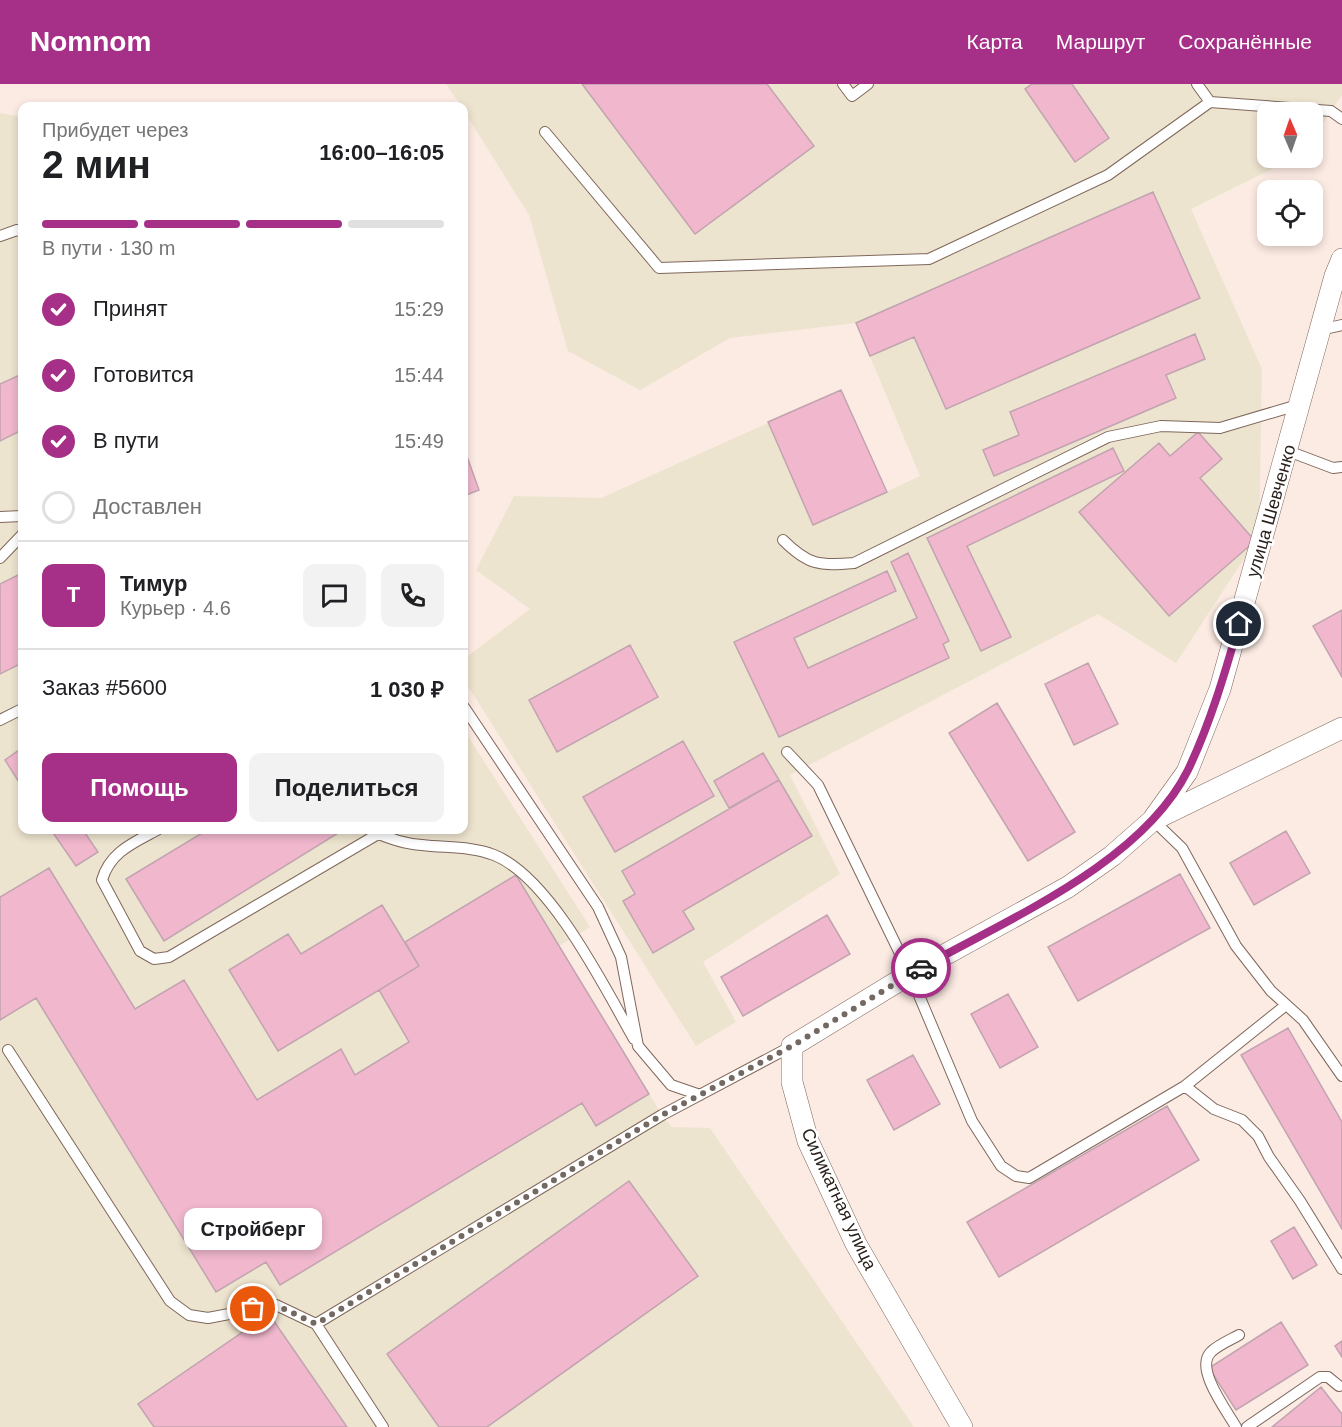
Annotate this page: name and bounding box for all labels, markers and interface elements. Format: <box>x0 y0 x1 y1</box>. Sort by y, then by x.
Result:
text: Nomnom <box>30 26 151 57</box>
text: Карта <box>967 30 1023 53</box>
text: Маршрут <box>1056 30 1145 53</box>
text: Сохранённые <box>1178 30 1312 53</box>
north arrow <box>1257 102 1323 168</box>
map controls <box>1257 102 1323 246</box>
text: Прибудет через <box>42 119 188 141</box>
text: 16:00–16:05 <box>319 140 444 165</box>
text: 2 мин <box>42 143 151 186</box>
button: locate <box>1257 180 1323 246</box>
text: В пути · 130 m <box>42 237 175 259</box>
icon: check <box>42 293 75 326</box>
text: Принят <box>93 296 167 321</box>
text: 15:29 <box>394 298 444 320</box>
icon: check <box>42 359 75 392</box>
text: Готовится <box>93 362 194 387</box>
text: 15:44 <box>394 364 444 386</box>
icon: check <box>42 425 75 458</box>
text: В пути <box>93 428 159 453</box>
text: 15:49 <box>394 430 444 452</box>
street label: улица Шевченко <box>1242 442 1300 580</box>
text: Доставлен <box>93 494 202 519</box>
button: chat <box>303 564 366 627</box>
button: phone <box>381 564 444 627</box>
text: Тимур <box>120 571 188 596</box>
text: Т <box>67 582 80 607</box>
text: Курьер · 4.6 <box>120 597 231 619</box>
pin <box>1213 598 1264 649</box>
icon: home <box>1222 607 1255 640</box>
text: Заказ #5600 <box>42 675 167 700</box>
text: 1 030 ₽ <box>370 677 444 702</box>
button: Помощь <box>42 753 237 822</box>
button: Поделиться <box>249 753 444 822</box>
courier <box>891 938 951 998</box>
icon: car <box>905 952 938 985</box>
street label: Силикатная улица <box>797 1125 881 1274</box>
callout: Стройберг <box>184 1207 322 1249</box>
text: Стройберг <box>201 1218 306 1240</box>
pin <box>227 1283 278 1334</box>
icon: bag <box>236 1292 269 1325</box>

